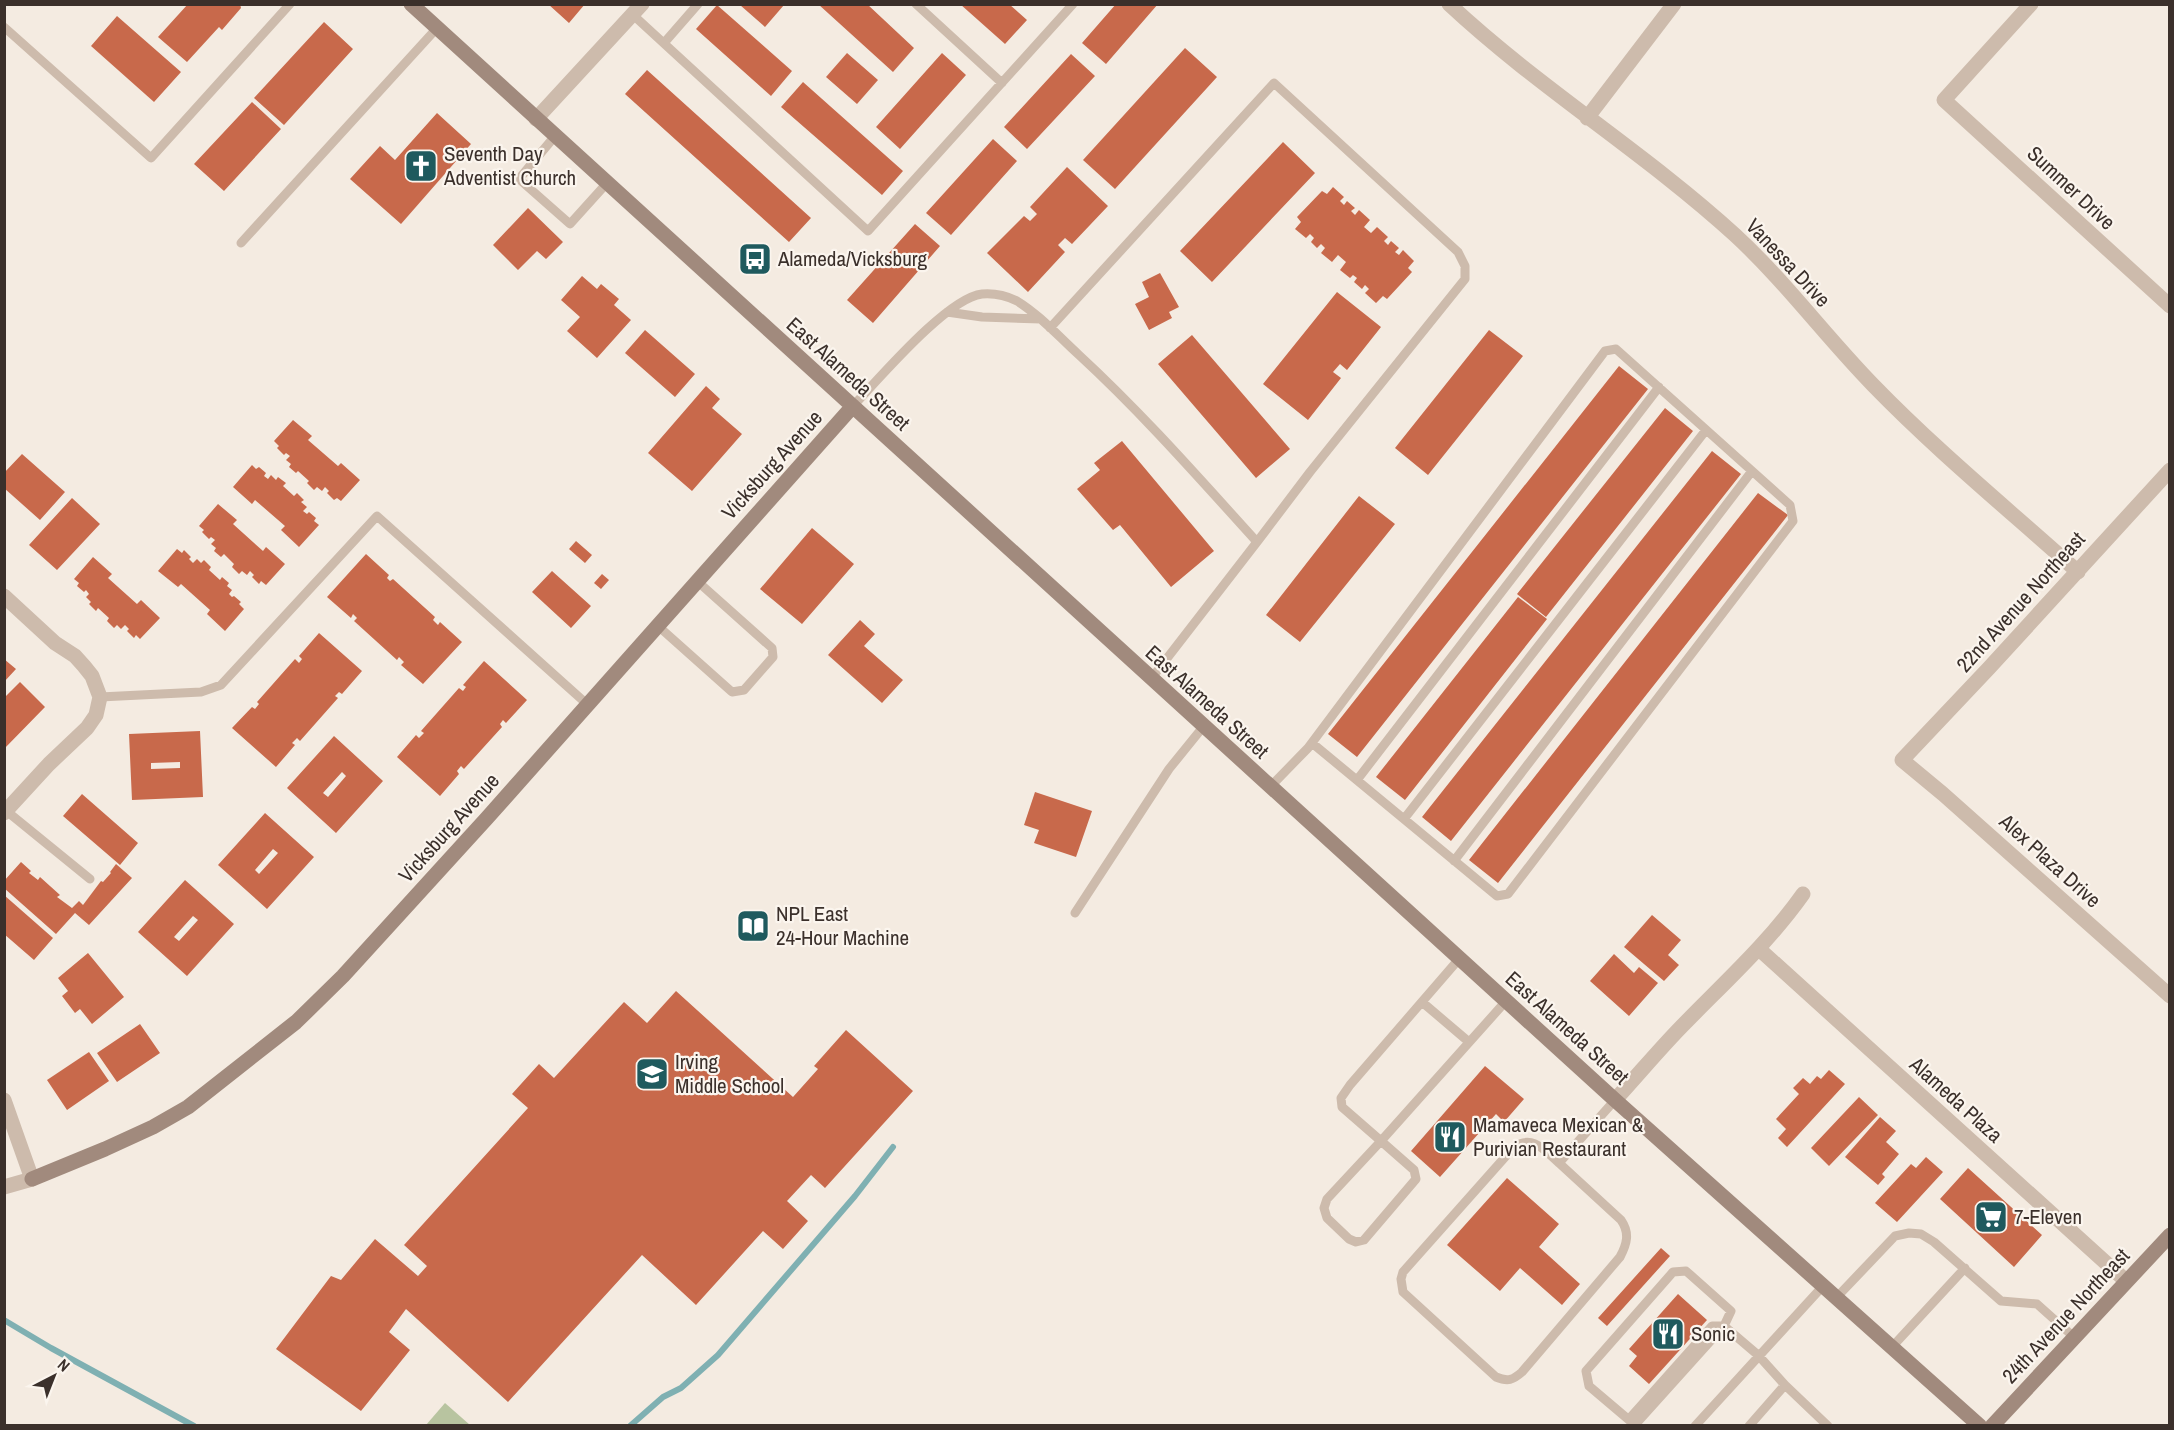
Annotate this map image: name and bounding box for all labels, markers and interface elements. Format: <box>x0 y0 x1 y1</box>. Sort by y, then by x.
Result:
place label: Seventh Day Adventist Church <box>443 139 576 192</box>
street label: Summer Drive <box>2021 139 2122 236</box>
church icon: Seventh Day Adventist Church <box>403 148 439 184</box>
street label: Vanessa Drive <box>1740 212 1837 313</box>
bus stop icon: Alameda/Vicksburg <box>737 241 773 277</box>
place label: Alameda/Vicksburg <box>777 244 927 273</box>
street label: East Alameda Street <box>780 310 917 437</box>
street label: Vicksburg Avenue <box>715 404 829 526</box>
street label: 22nd Avenue Northeast <box>1950 525 2092 678</box>
street label: East Alameda Street <box>1139 638 1276 765</box>
street label: Vicksburg Avenue <box>392 767 506 889</box>
street label: Alex Plaza Drive <box>1993 807 2107 914</box>
place label: NPL East 24-Hour Machine <box>776 899 909 952</box>
library icon: NPL East 24-Hour Machine <box>735 908 771 944</box>
street label: East Alameda Street <box>1499 964 1636 1091</box>
place label: Irving Middle School <box>675 1047 784 1100</box>
street label: Alameda Plaza <box>1903 1049 2009 1149</box>
school or university icon: Irving Middle School <box>634 1056 670 1092</box>
place label: Mamaveca Mexican & Purivian Restaurant <box>1473 1110 1644 1163</box>
restaurant icon: Mamaveca Mexican & Purivian Restaurant <box>1432 1119 1468 1155</box>
supermarket icon: 7-Eleven <box>1973 1199 2009 1235</box>
place label: 7-Eleven <box>2014 1202 2082 1231</box>
street label: 24th Avenue Northeast <box>1995 1242 2136 1390</box>
restaurant icon: Sonic <box>1650 1316 1686 1352</box>
place label: Sonic <box>1691 1319 1735 1348</box>
north arrow <box>24 1346 84 1406</box>
text: N <box>53 1354 75 1376</box>

